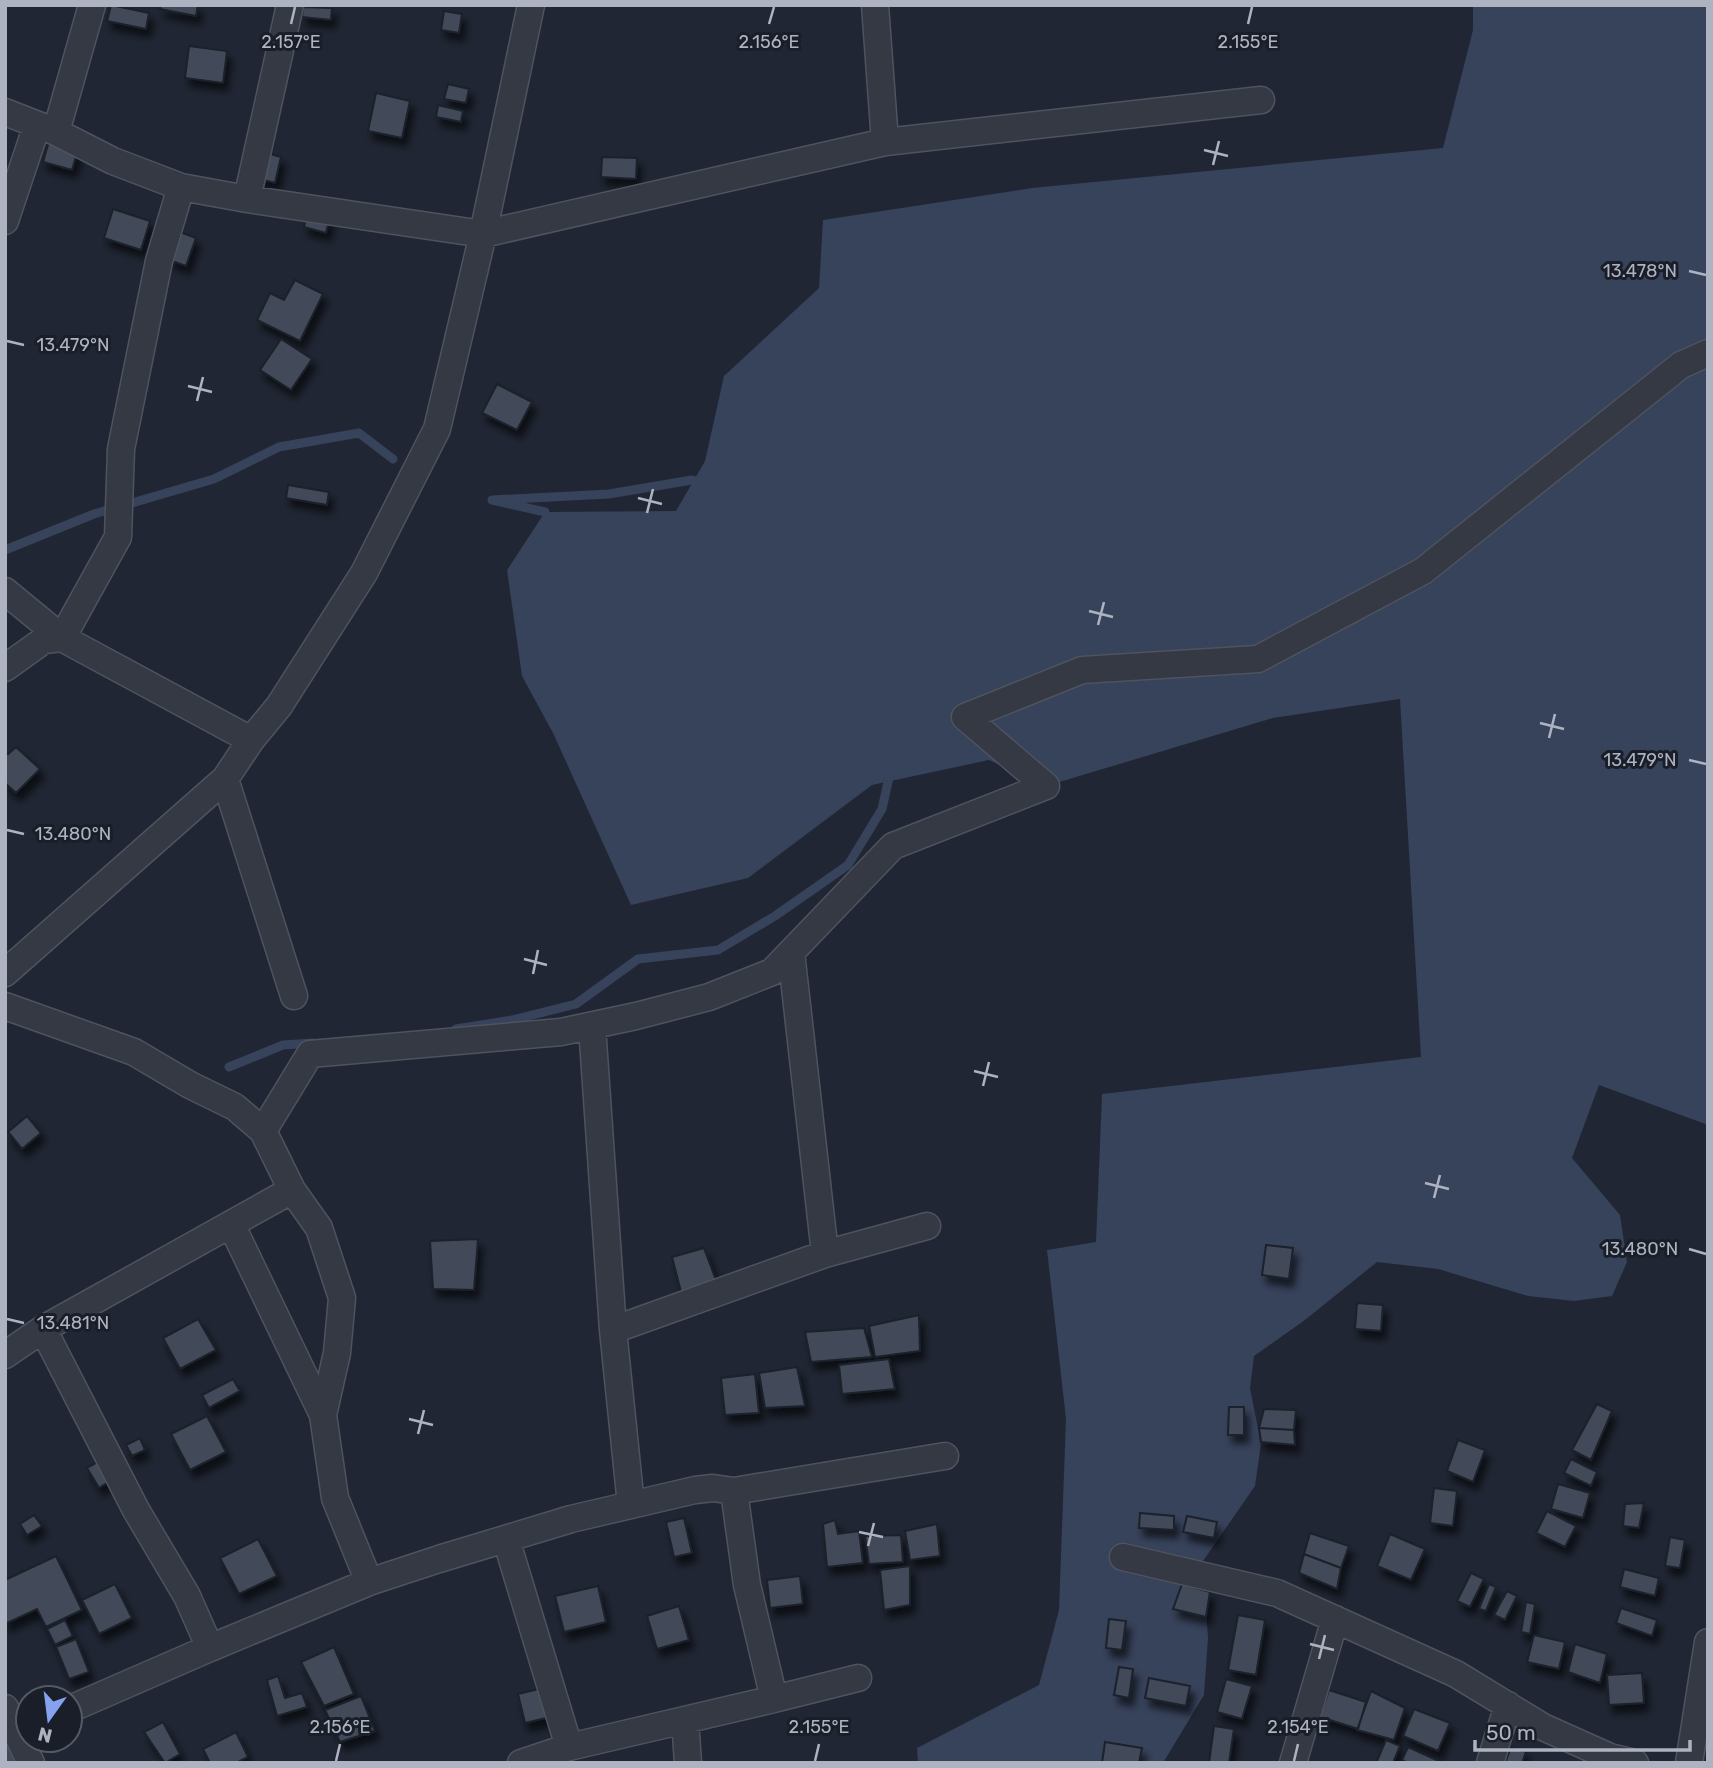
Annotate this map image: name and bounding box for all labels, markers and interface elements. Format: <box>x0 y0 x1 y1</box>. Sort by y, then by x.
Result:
text: 2.157°E <box>261 31 321 53</box>
text: 2.156°E <box>738 31 800 53</box>
text: 2.155°E <box>1218 31 1278 53</box>
text: 13.478°N <box>1603 260 1677 282</box>
text: 13.479°N <box>36 334 110 356</box>
text: 13.479°N <box>1603 749 1677 771</box>
text: 13.480°N <box>35 823 111 845</box>
text: 13.480°N <box>1602 1238 1678 1260</box>
text: 13.481°N <box>37 1312 109 1334</box>
north arrow <box>14 1684 84 1754</box>
scale bar <box>1475 1708 1690 1752</box>
text: 2.156°E <box>309 1716 371 1738</box>
text: 2.155°E <box>789 1716 849 1738</box>
text: 2.154°E <box>1267 1716 1329 1738</box>
text: 50 m <box>1486 1720 1536 1745</box>
text: N <box>36 1722 54 1748</box>

